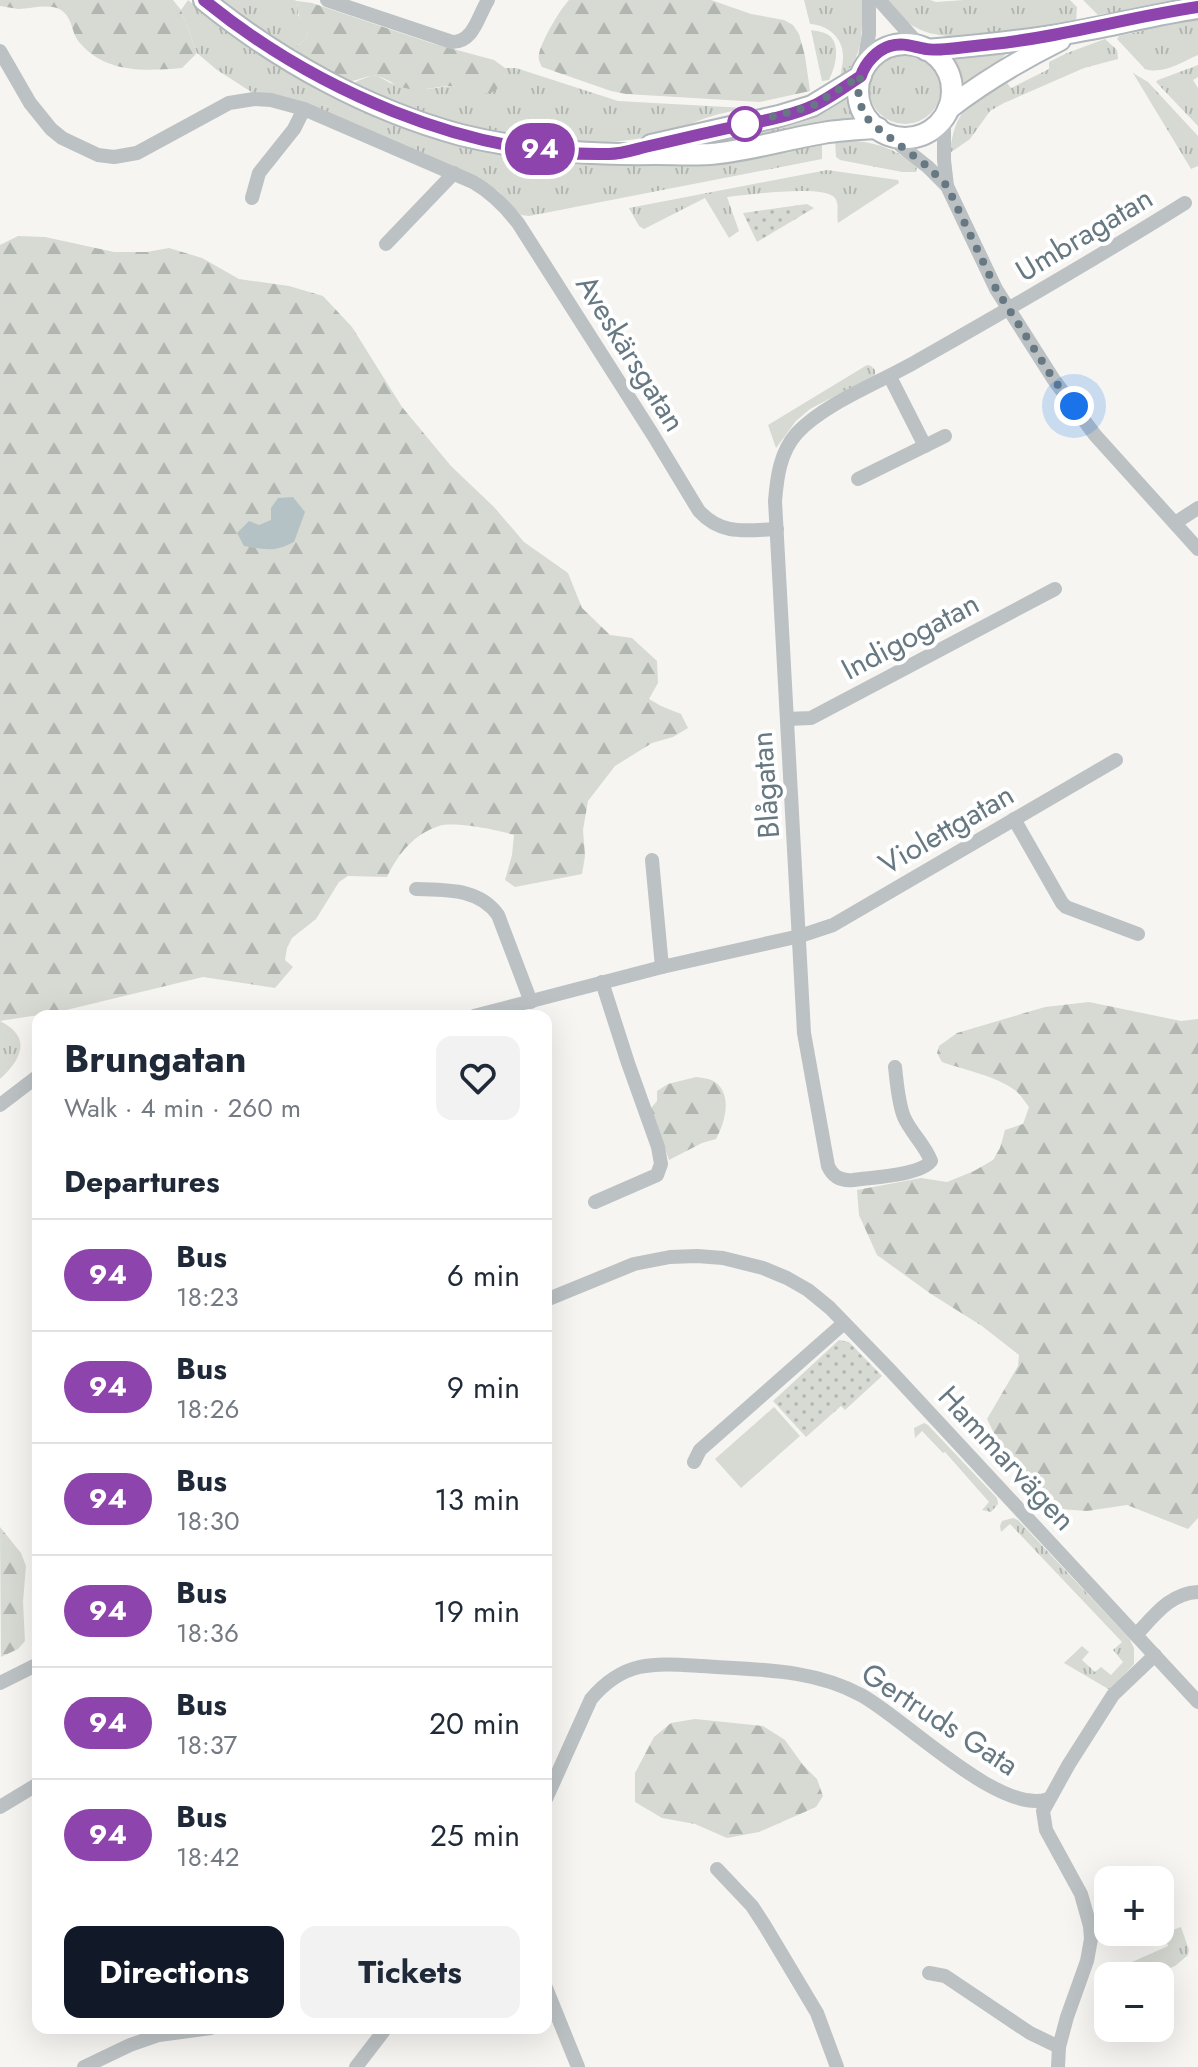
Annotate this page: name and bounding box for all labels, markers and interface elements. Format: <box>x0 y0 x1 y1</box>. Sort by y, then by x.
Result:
unlabelled marker <box>728 107 762 141</box>
line badge: 94 <box>504 123 576 175</box>
text: 94 <box>521 128 559 169</box>
street label: Umbragatan <box>1007 176 1161 292</box>
street label: Aveskärsgatan <box>566 266 696 440</box>
your location <box>1054 386 1094 426</box>
street label: Indigogatan <box>834 582 986 690</box>
street label: Blågatan <box>740 730 790 840</box>
street label: Violettgatan <box>870 773 1022 885</box>
text: Brungatan <box>64 1031 247 1086</box>
button: heart <box>436 1036 520 1120</box>
text: Walk · 4 min · 260 m <box>64 1089 301 1127</box>
text: Departures <box>64 1160 220 1203</box>
text: Bus <box>176 1235 227 1278</box>
text: 94 <box>89 1254 127 1295</box>
text: 6 min <box>447 1254 520 1297</box>
text: 18:23 <box>176 1278 239 1316</box>
text: Bus <box>176 1347 227 1390</box>
text: 94 <box>89 1366 127 1407</box>
text: 9 min <box>447 1366 520 1409</box>
street label: Hammarvägen <box>928 1376 1086 1540</box>
text: 18:26 <box>176 1390 239 1428</box>
text: Bus <box>176 1459 227 1502</box>
text: 94 <box>89 1478 127 1519</box>
text: 13 min <box>434 1478 520 1521</box>
text: 18:30 <box>176 1502 240 1540</box>
text: Bus <box>176 1571 227 1614</box>
text: 94 <box>89 1590 127 1631</box>
text: 19 min <box>433 1590 520 1633</box>
text: 18:36 <box>176 1614 239 1652</box>
street label: Gertruds Gata <box>853 1652 1027 1786</box>
text: Bus <box>176 1683 227 1726</box>
text: 94 <box>89 1702 127 1743</box>
text: 20 min <box>429 1702 520 1745</box>
text: 18:37 <box>176 1726 237 1764</box>
text: Bus <box>176 1795 227 1838</box>
text: 94 <box>89 1814 127 1855</box>
text: 25 min <box>430 1814 520 1857</box>
text: 18:42 <box>176 1838 240 1876</box>
map controls <box>1094 1866 1174 2042</box>
button: + <box>1094 1866 1174 1946</box>
button: Directions <box>64 1926 284 2018</box>
button: Tickets <box>300 1926 520 2018</box>
button: − <box>1094 1962 1174 2042</box>

